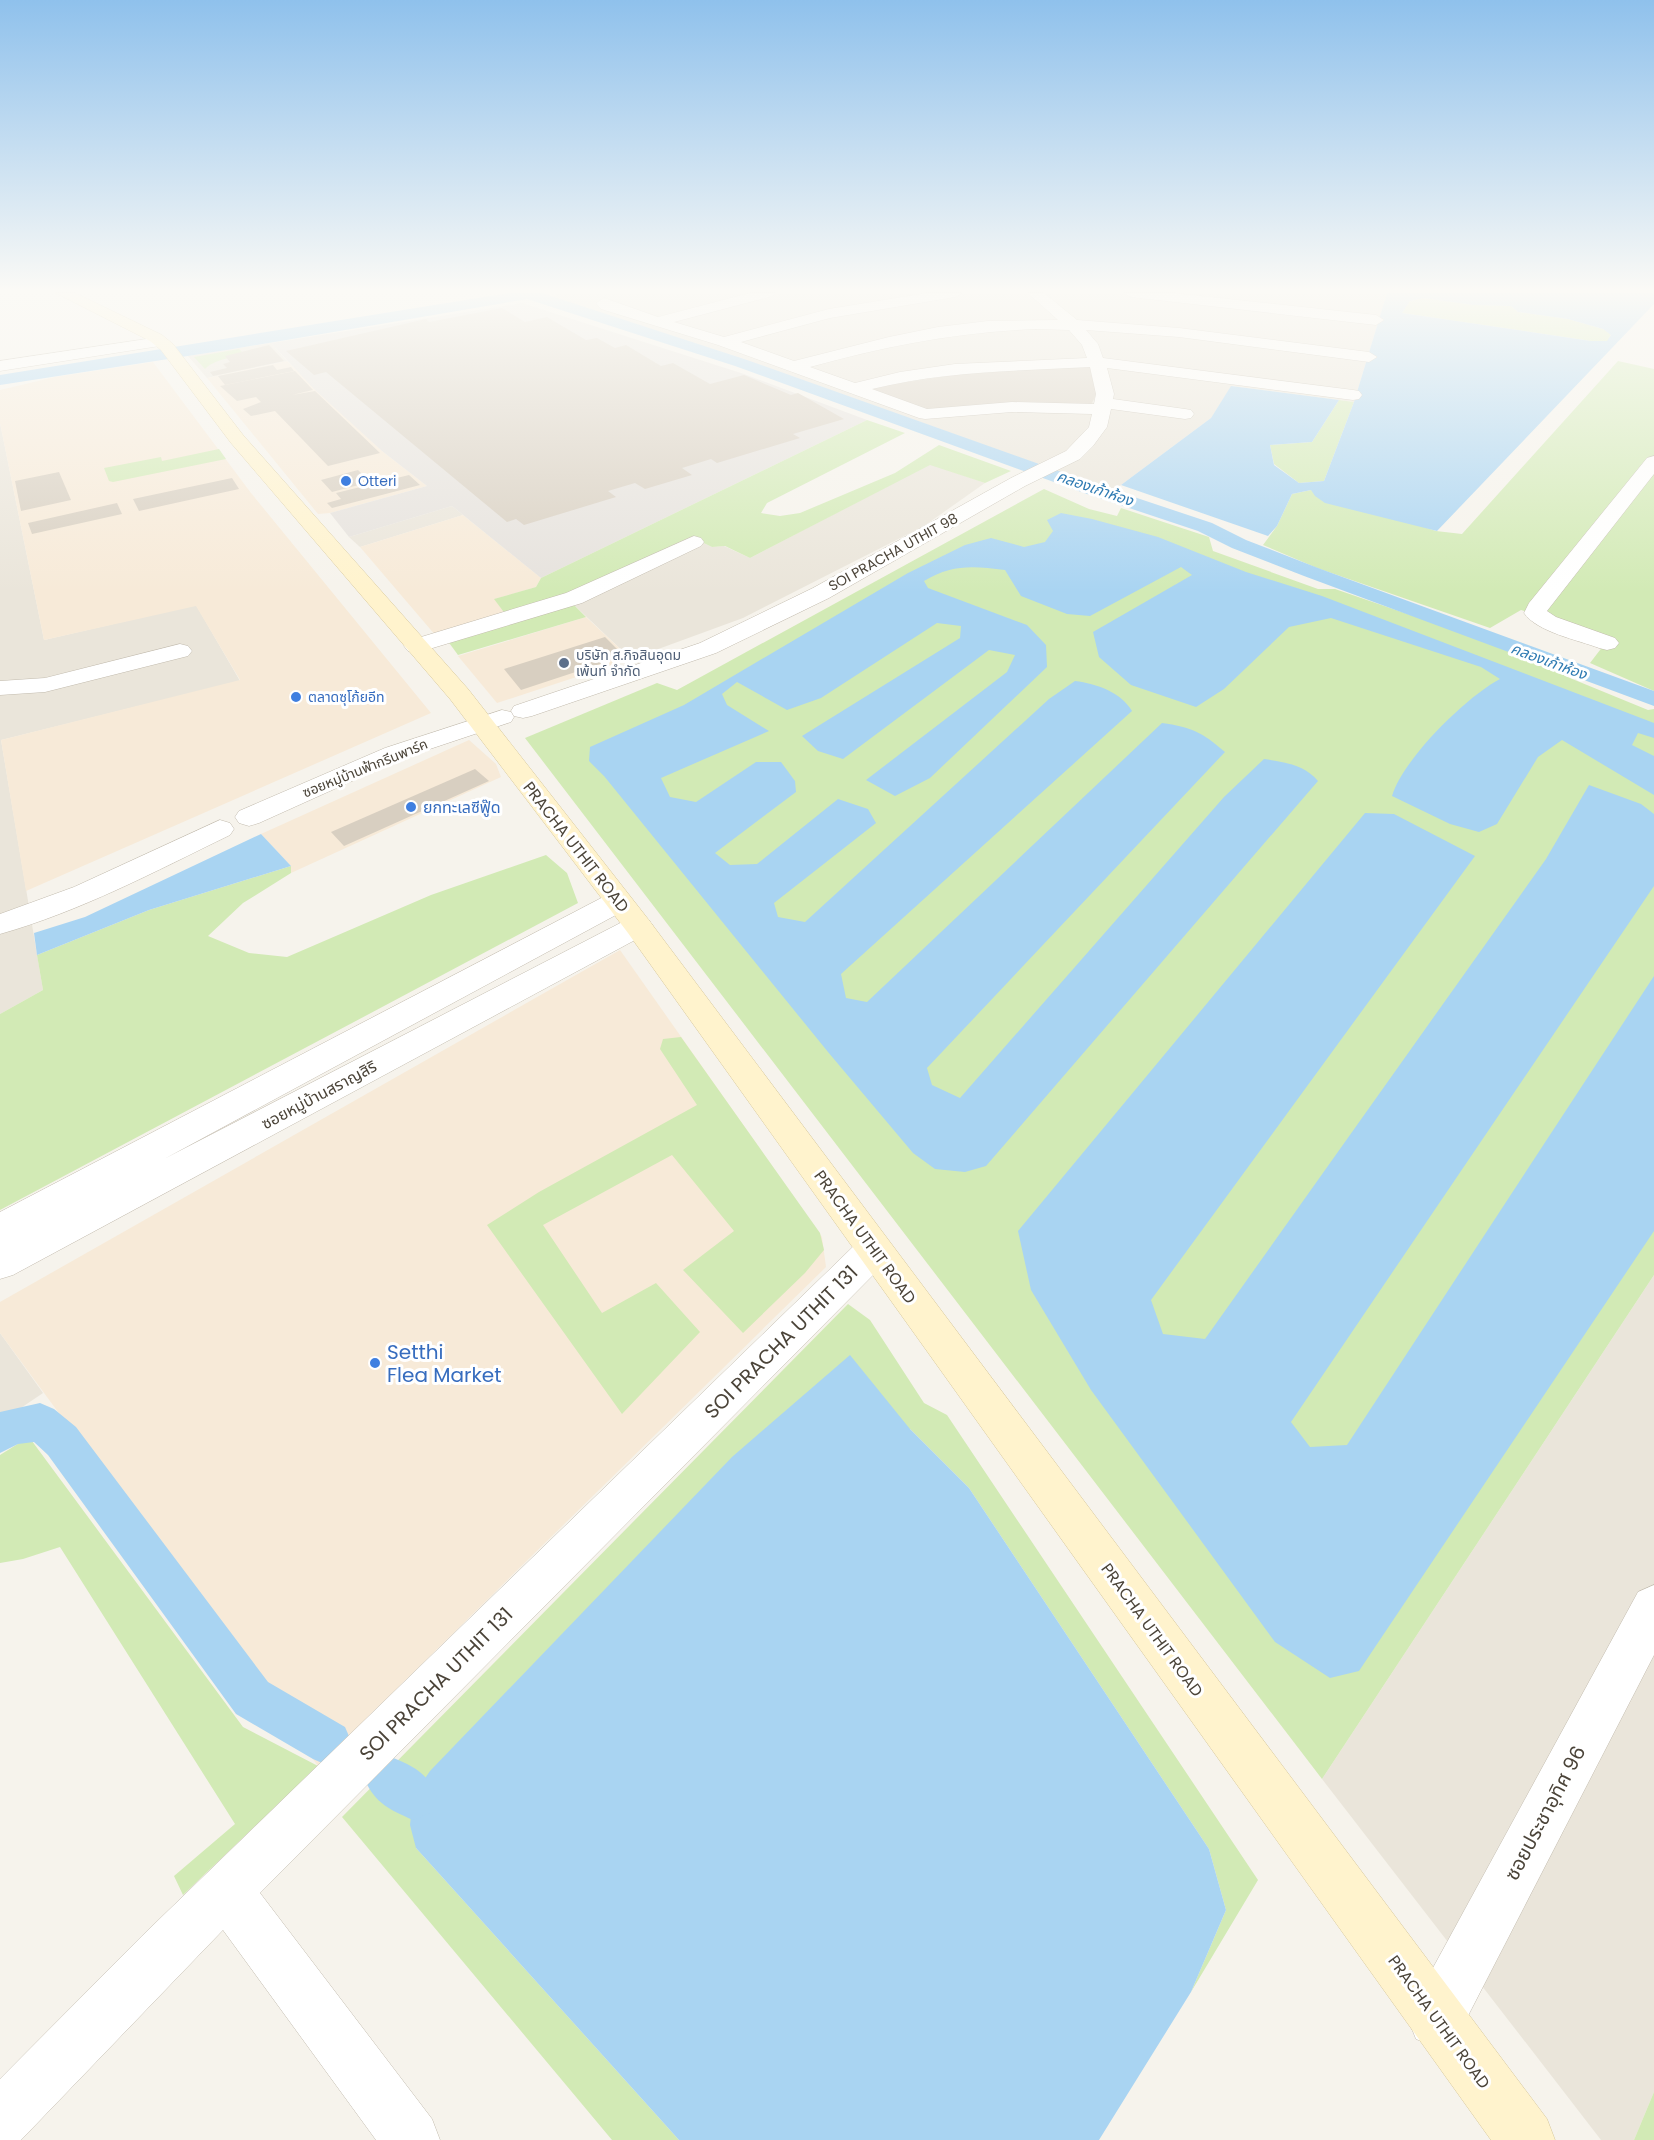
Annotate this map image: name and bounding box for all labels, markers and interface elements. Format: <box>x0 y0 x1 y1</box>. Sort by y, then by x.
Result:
water label: คลองเก้าห้อง <box>1054 465 1137 511</box>
place label: Otteri <box>358 471 397 491</box>
marker: Otteri <box>339 474 353 488</box>
street label: SOI PRACHA UTHIT 98 <box>825 508 962 596</box>
water label: คลองเก้าห้อง <box>1508 638 1591 685</box>
place label: บริษัท ส.กิจสินอุดม เพ้นท์ จำกัด <box>576 645 681 681</box>
marker: บริษัท ส.กิจสินอุดม เพ้นท์ จำกัด <box>557 656 571 670</box>
place label: ตลาดซุโก้ยอีท <box>308 687 385 707</box>
marker: ตลาดซุโก้ยอีท <box>289 690 303 704</box>
street label: ซอยหมู่บ้านฟ้ากรีนพาร์ค <box>299 734 431 802</box>
street label: PRACHA UTHIT ROAD <box>518 777 634 917</box>
place label: ยกทะเลซีฟู๊ด <box>423 796 501 819</box>
marker: ยกทะเลซีฟู๊ด <box>404 800 418 814</box>
street label: ซอยหมู่บ้านสราญสิริ <box>257 1055 381 1135</box>
street label: PRACHA UTHIT ROAD <box>809 1165 921 1309</box>
street label: SOI PRACHA UTHIT 131 <box>698 1259 864 1425</box>
place label: Setthi Flea Market <box>387 1338 501 1389</box>
marker: Setthi Flea Market <box>368 1356 382 1370</box>
street label: PRACHA UTHIT ROAD <box>1096 1558 1208 1702</box>
street label: SOI PRACHA UTHIT 131 <box>353 1601 519 1767</box>
street label: ซอยประชาอุทิศ 96 <box>1498 1741 1592 1885</box>
street label: PRACHA UTHIT ROAD <box>1383 1950 1495 2094</box>

